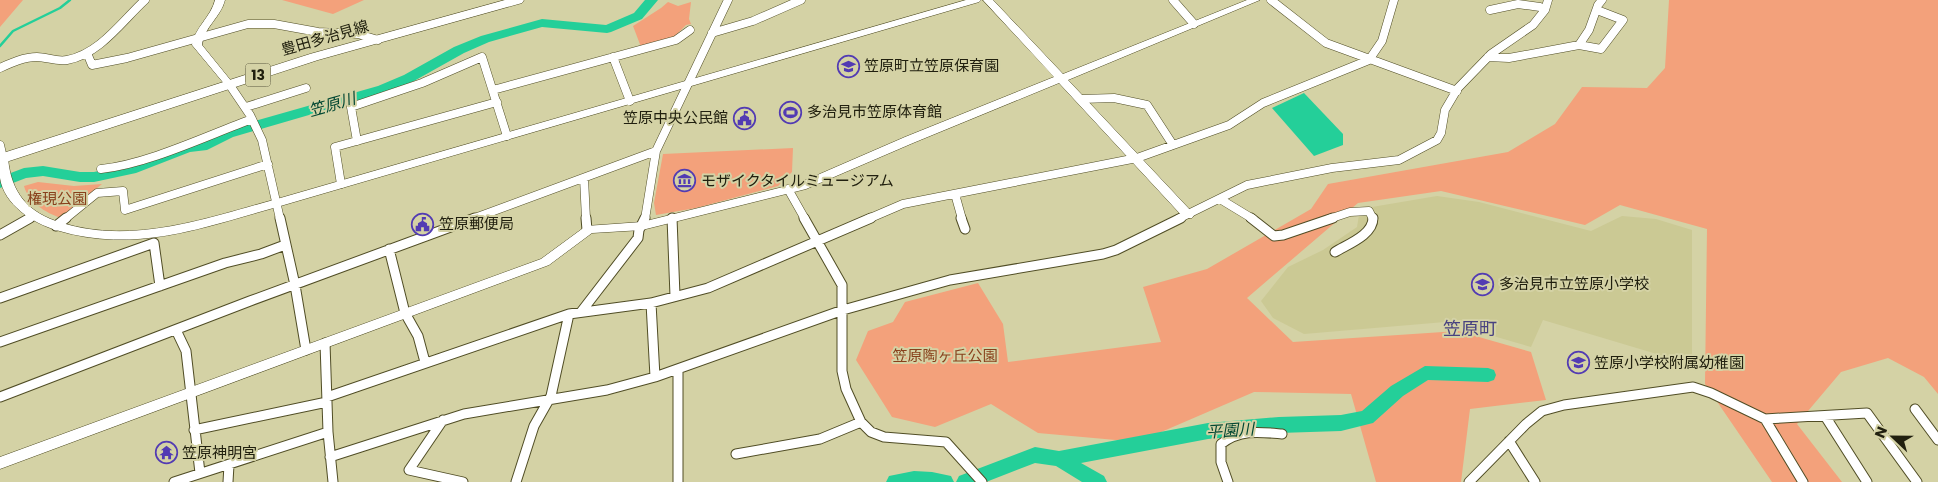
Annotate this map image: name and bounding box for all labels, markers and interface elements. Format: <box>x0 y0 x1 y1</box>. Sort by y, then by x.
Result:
street label: 豊田多治見線 <box>279 15 371 60</box>
school or university icon: 笠原町立笠原保育園 <box>836 54 860 78</box>
place label: 笠原町立笠原保育園 <box>864 55 999 76</box>
road number: 13 <box>246 64 270 86</box>
water label: 笠原川 <box>306 86 360 122</box>
sports icon: 多治見市笠原体育館 <box>779 100 803 124</box>
place label: 多治見市笠原体育館 <box>807 101 942 122</box>
public building icon: 笠原中央公民館 <box>732 106 756 130</box>
place label: 笠原中央公民館 <box>623 107 728 128</box>
museum icon: モザイクタイルミュージアム <box>673 169 697 193</box>
place label: モザイクタイルミュージアム <box>701 170 894 191</box>
park label: 権現公園 <box>27 188 87 209</box>
public building icon: 笠原郵便局 <box>411 212 435 236</box>
place label: 笠原郵便局 <box>439 213 514 234</box>
school or university icon: 多治見市立笠原小学校 <box>1471 272 1495 296</box>
place label: 多治見市立笠原小学校 <box>1499 273 1649 294</box>
district label: 笠原町 <box>1443 316 1497 341</box>
park label: 笠原陶ヶ丘公園 <box>892 345 998 366</box>
school or university icon: 笠原小学校附属幼稚園 <box>1566 351 1590 375</box>
place label: 笠原小学校附属幼稚園 <box>1594 352 1744 373</box>
north arrow <box>1868 412 1918 462</box>
water label: 平園川 <box>1205 417 1257 444</box>
text: N <box>1870 424 1892 441</box>
temple icon: 笠原神明宮 <box>154 441 178 465</box>
place label: 笠原神明宮 <box>182 442 257 463</box>

